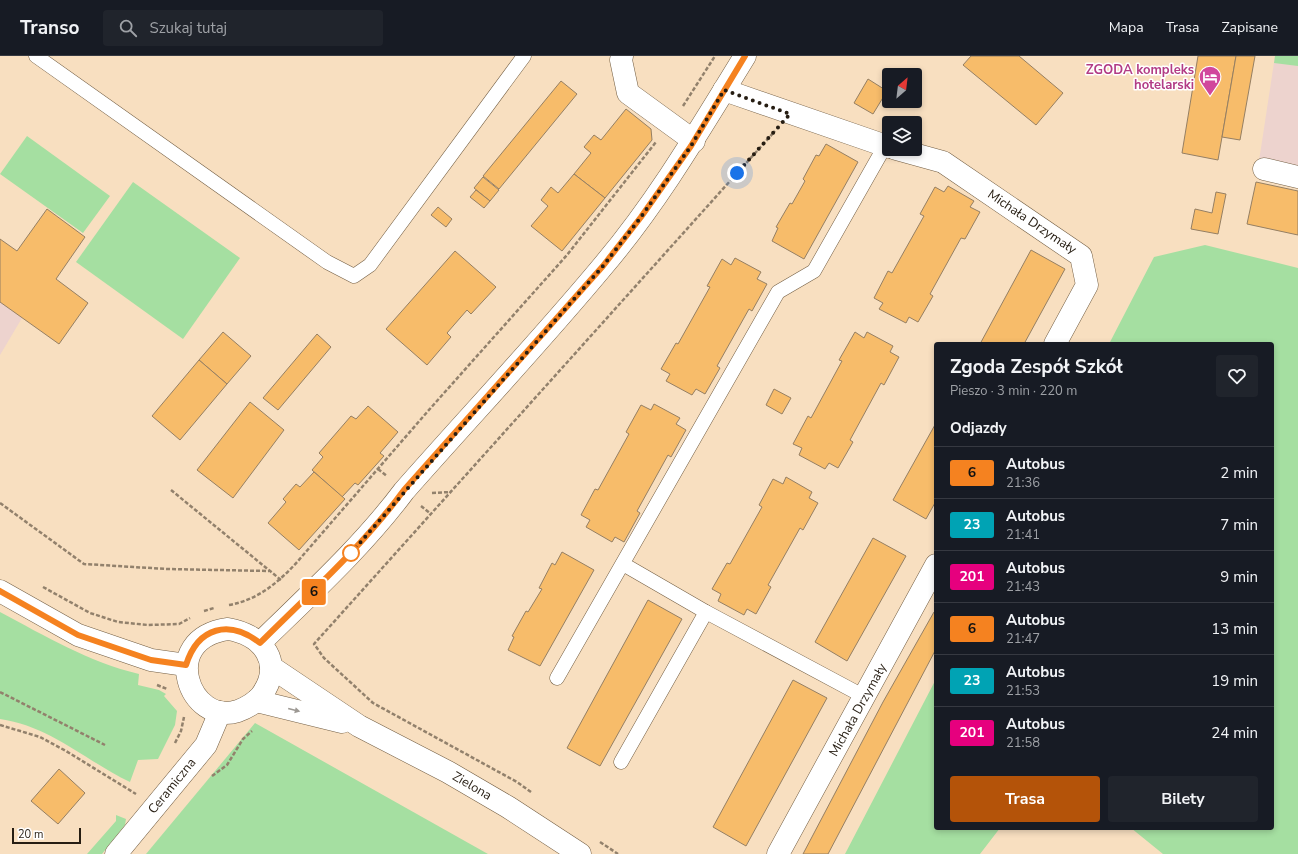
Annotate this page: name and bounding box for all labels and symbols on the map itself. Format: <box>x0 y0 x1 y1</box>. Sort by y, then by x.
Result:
place label: ZGODA kompleks hotelarski <box>1086 61 1194 94</box>
hotel icon: ZGODA kompleks hotelarski <box>1197 64 1223 97</box>
north arrow <box>882 68 922 108</box>
your location <box>727 163 747 183</box>
street label: Michała Drzymały <box>984 185 1080 259</box>
unlabelled marker <box>342 544 360 562</box>
line badge: 6 <box>301 579 327 605</box>
street label: Michała Drzymały <box>825 660 891 760</box>
one-way arrow <box>287 707 300 713</box>
street label: Ceramiczna <box>144 754 200 818</box>
street label: Zielona <box>449 767 495 805</box>
scale bar <box>12 826 81 845</box>

